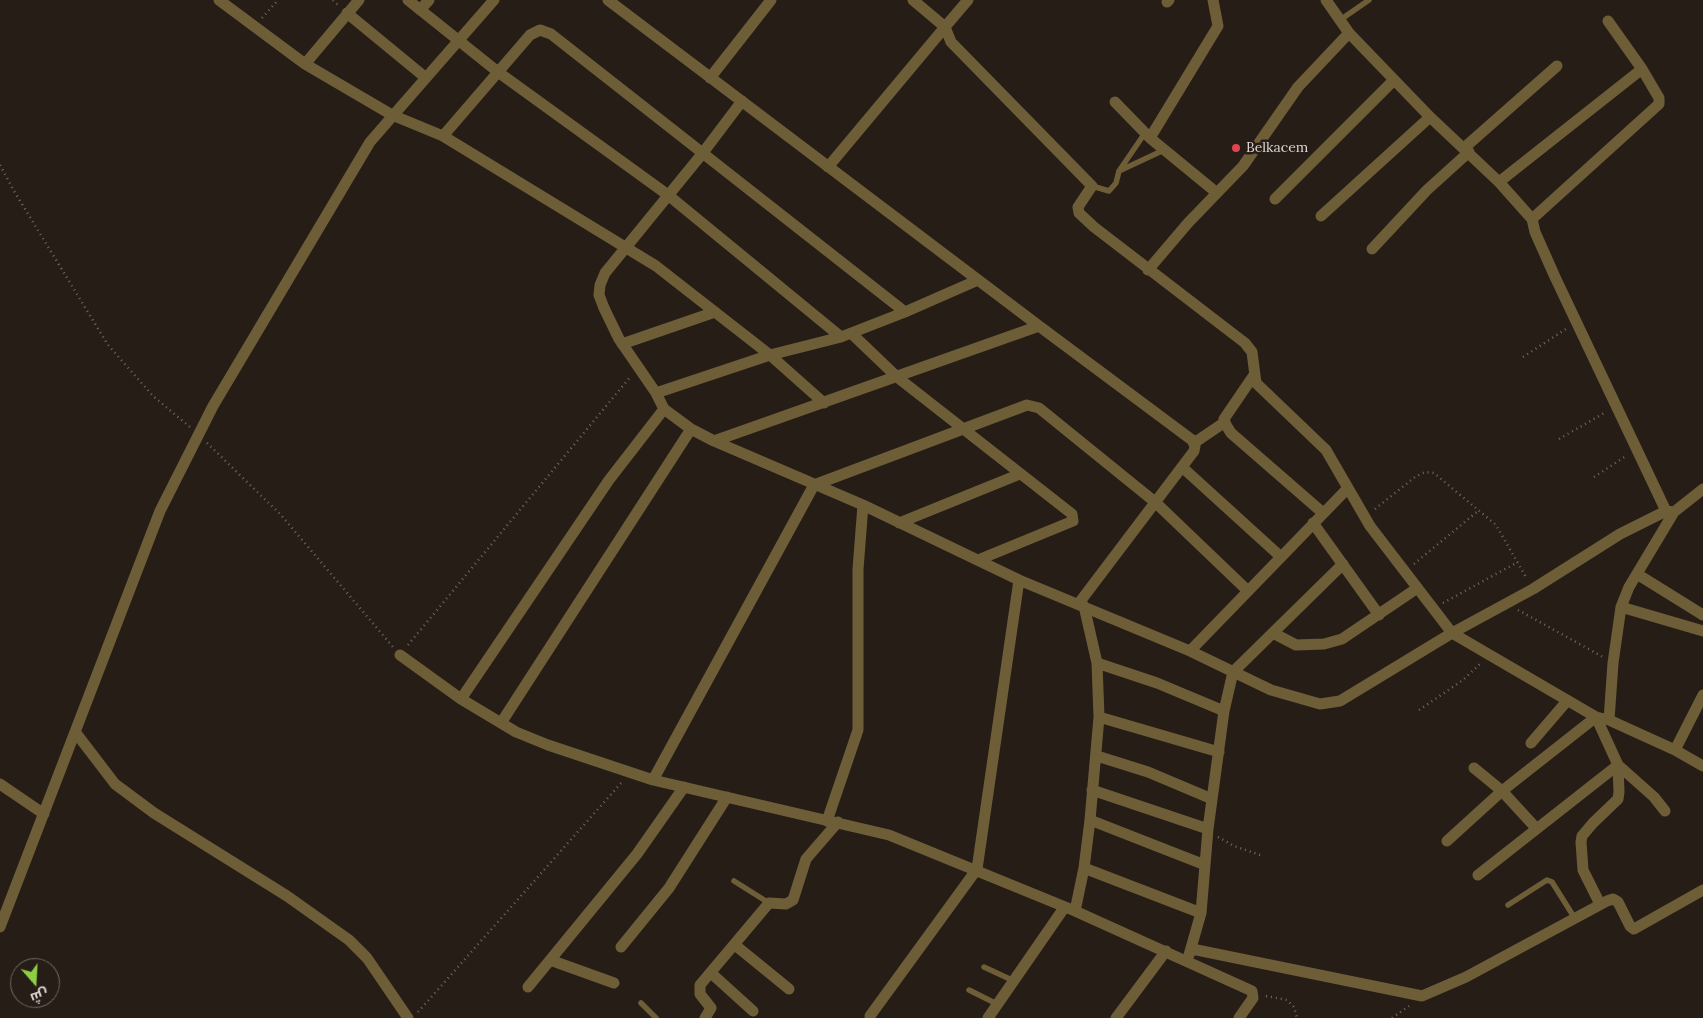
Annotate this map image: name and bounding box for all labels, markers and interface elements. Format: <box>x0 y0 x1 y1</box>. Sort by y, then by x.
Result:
place label: Belkacem <box>1246 140 1308 156</box>
marker: Belkacem <box>1230 142 1242 154</box>
north arrow <box>10 958 60 1008</box>
text: ش <box>28 985 51 1008</box>

